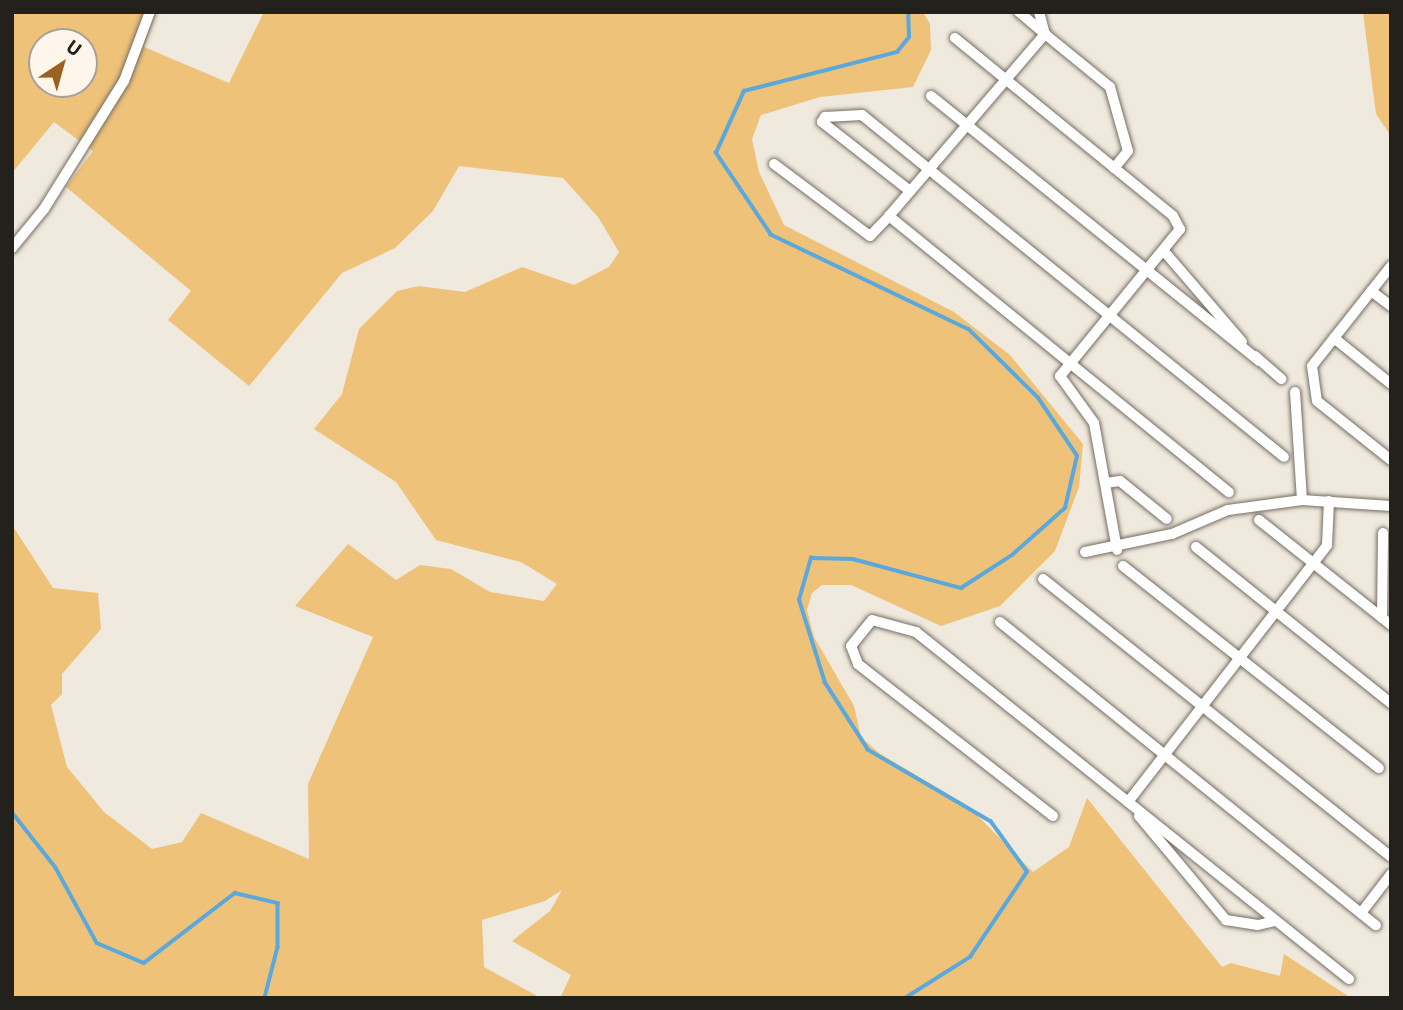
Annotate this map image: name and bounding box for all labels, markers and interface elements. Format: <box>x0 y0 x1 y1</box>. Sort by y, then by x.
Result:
north arrow <box>28 28 98 98</box>
text: U <box>62 34 87 61</box>

